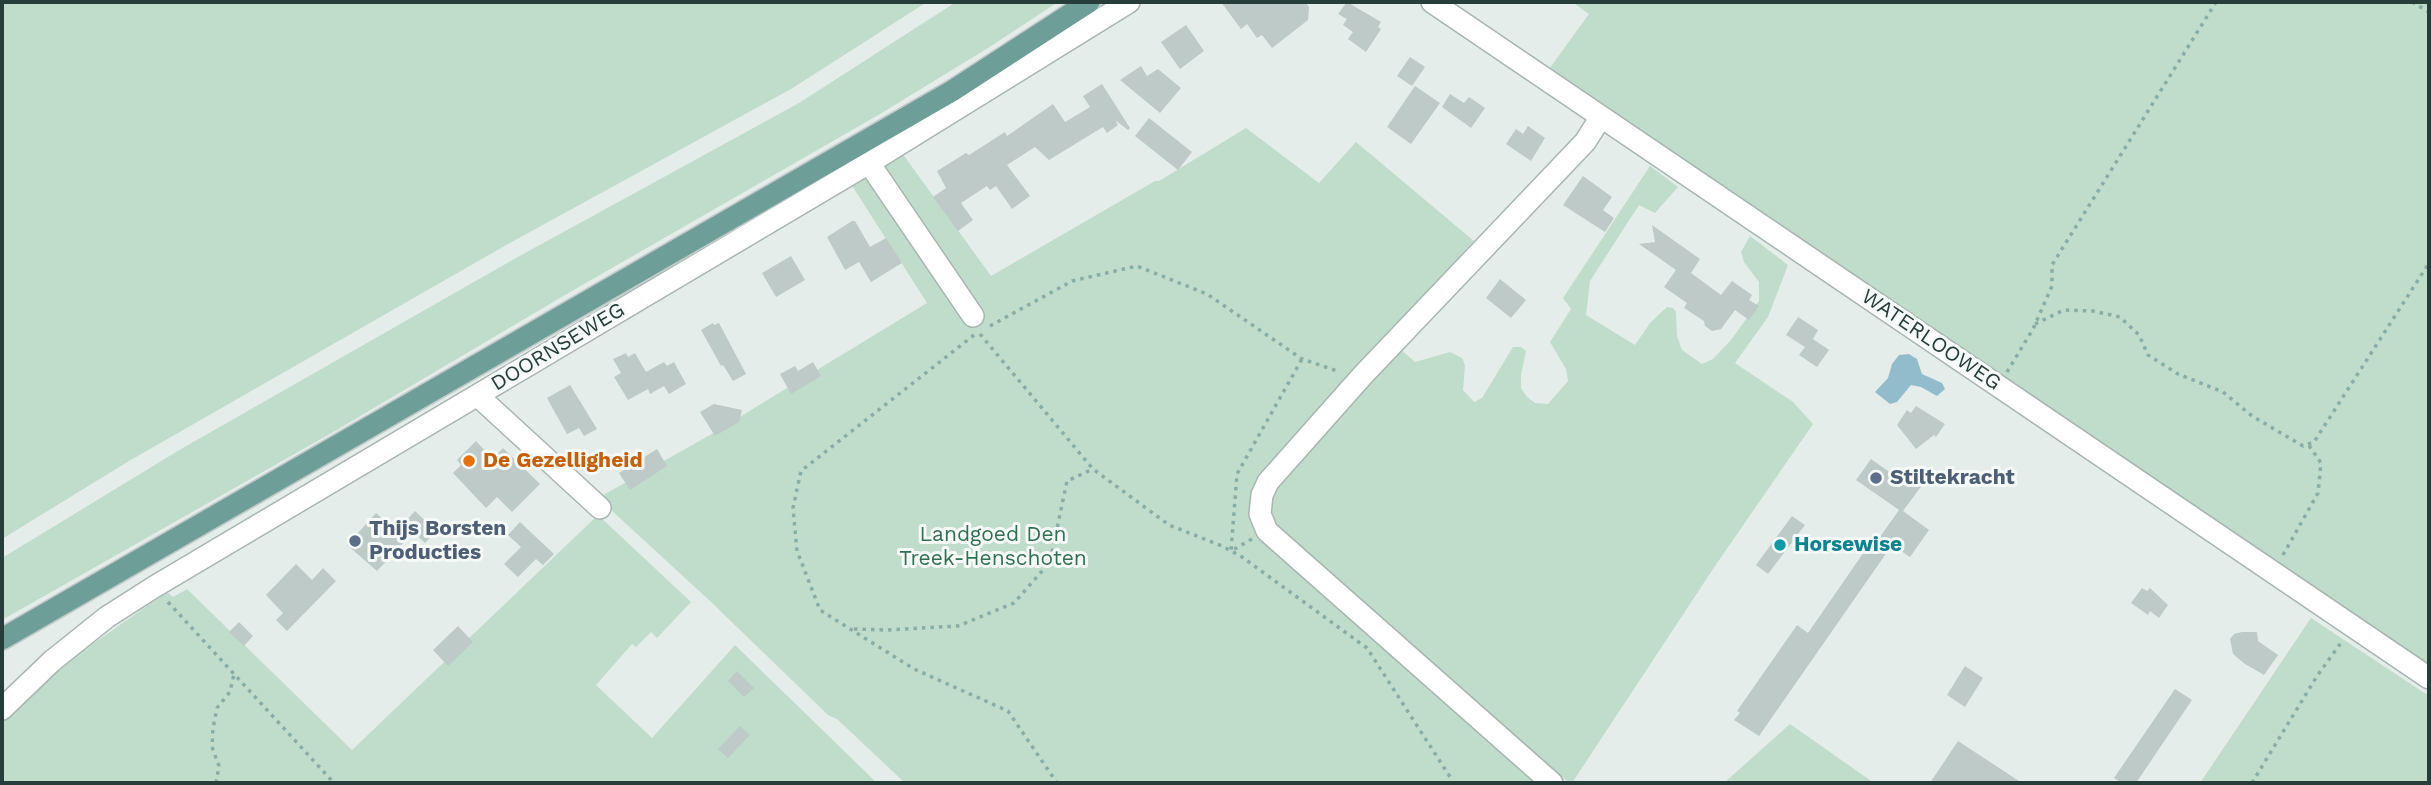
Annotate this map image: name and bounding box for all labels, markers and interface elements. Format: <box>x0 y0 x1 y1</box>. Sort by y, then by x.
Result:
street label: WATERLOOWEG <box>1856 284 2006 396</box>
street label: DOORNSEWEG <box>487 297 629 397</box>
place label: De Gezelligheid <box>483 448 643 474</box>
marker: De Gezelligheid <box>461 453 477 469</box>
place label: Stiltekracht <box>1890 465 2015 491</box>
marker: Stiltekracht <box>1868 470 1884 486</box>
place label: Thijs Borsten Producties <box>369 516 506 566</box>
park label: Landgoed Den Treek-Henschoten <box>899 522 1087 572</box>
place label: Horsewise <box>1794 532 1902 558</box>
marker: Thijs Borsten Producties <box>347 533 363 549</box>
marker: Horsewise <box>1772 537 1788 553</box>

